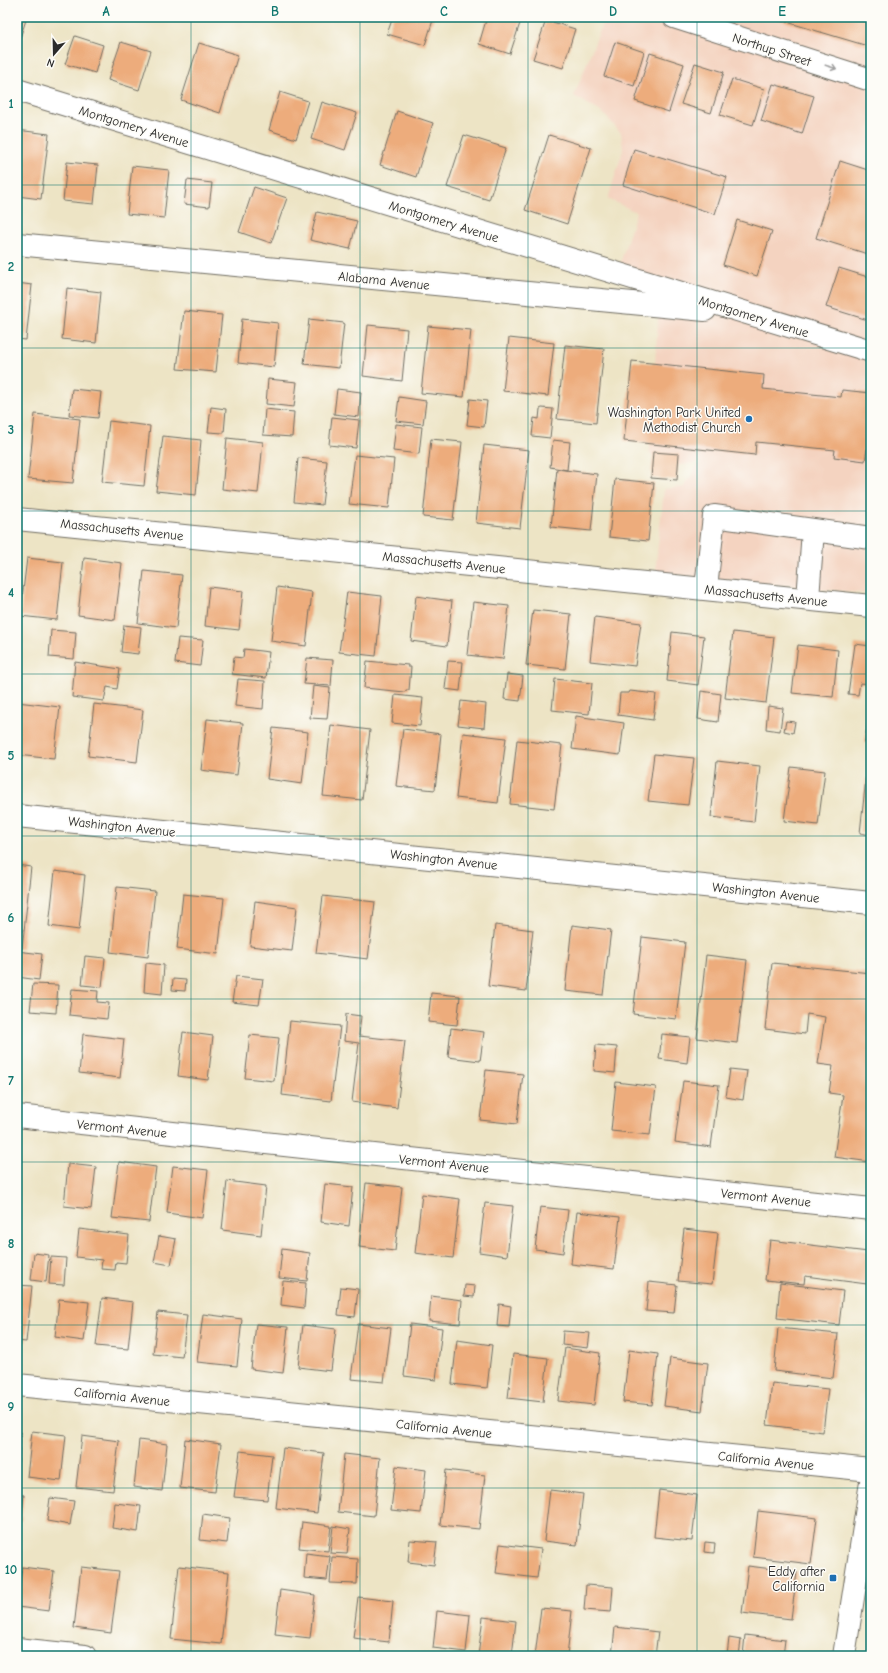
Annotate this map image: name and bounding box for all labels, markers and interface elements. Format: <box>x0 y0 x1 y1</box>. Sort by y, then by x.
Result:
text: A <box>102 4 110 19</box>
text: B <box>271 4 279 19</box>
text: C <box>440 4 448 19</box>
text: D <box>609 4 617 19</box>
text: E <box>778 4 786 19</box>
street label: Northup Street <box>731 30 814 70</box>
north arrow <box>34 34 74 74</box>
text: N <box>45 56 56 70</box>
one-way arrow <box>824 64 837 71</box>
text: 1 <box>8 96 14 111</box>
street label: Montgomery Avenue <box>77 103 191 150</box>
street label: Montgomery Avenue <box>387 198 501 245</box>
text: 2 <box>8 259 14 274</box>
street label: Alabama Avenue <box>337 268 431 293</box>
street label: Montgomery Avenue <box>697 293 811 340</box>
place label: Washington Park United Methodist Church <box>608 405 741 435</box>
marker: Washington Park United Methodist Church <box>744 414 754 424</box>
text: 3 <box>8 422 14 437</box>
street label: Massachusetts Avenue <box>60 516 185 543</box>
street label: Massachusetts Avenue <box>382 549 507 576</box>
street label: Massachusetts Avenue <box>704 582 829 609</box>
text: 4 <box>8 585 14 600</box>
text: 5 <box>8 748 15 763</box>
street label: Washington Avenue <box>68 813 177 840</box>
street label: Washington Avenue <box>390 846 499 873</box>
street label: Washington Avenue <box>712 879 821 906</box>
text: 6 <box>8 910 15 925</box>
text: 7 <box>8 1073 14 1088</box>
street label: Vermont Avenue <box>76 1116 168 1141</box>
street label: Vermont Avenue <box>398 1151 490 1176</box>
street label: Vermont Avenue <box>720 1185 812 1210</box>
text: 8 <box>8 1236 14 1251</box>
street label: California Avenue <box>73 1384 171 1409</box>
text: 9 <box>8 1399 15 1414</box>
street label: California Avenue <box>395 1416 493 1441</box>
street label: California Avenue <box>717 1448 815 1473</box>
text: 10 <box>5 1562 17 1577</box>
place label: Eddy after California <box>768 1564 826 1594</box>
marker: Eddy after California <box>828 1573 838 1583</box>

